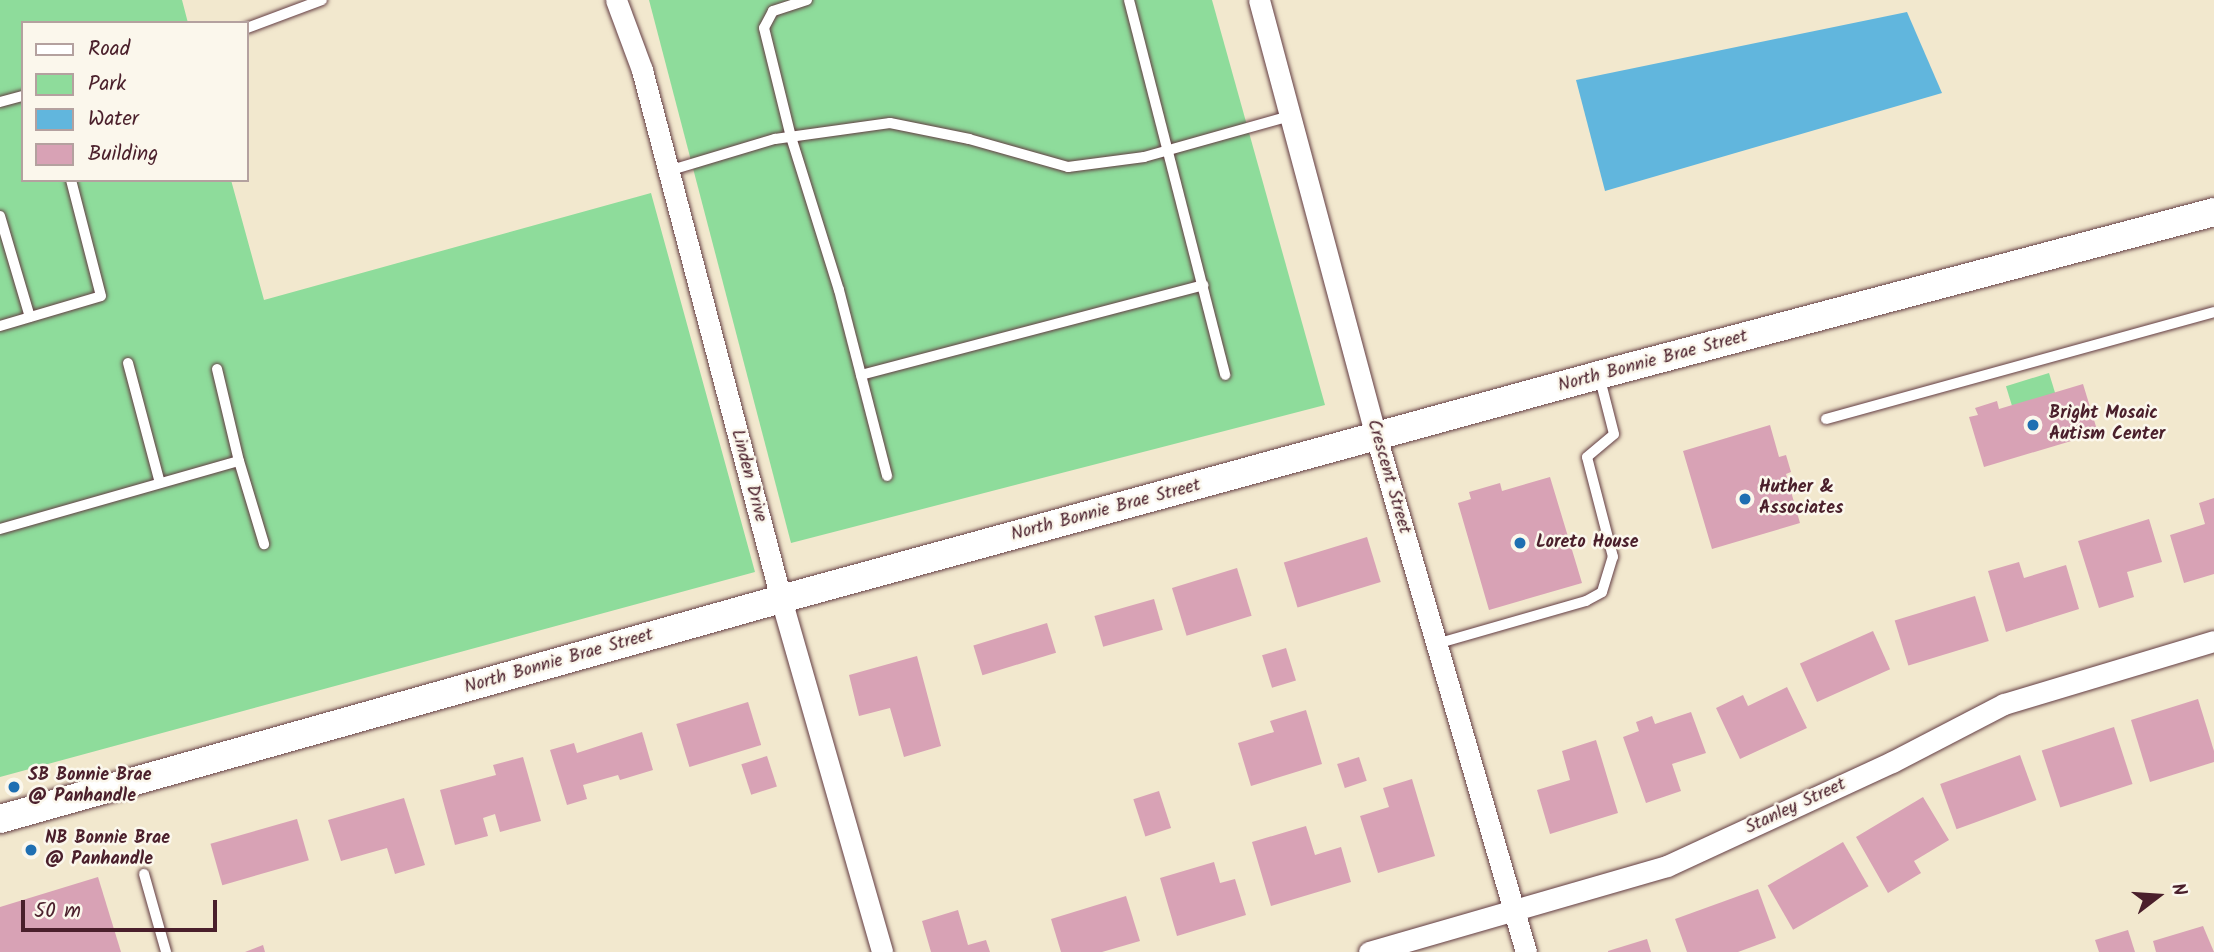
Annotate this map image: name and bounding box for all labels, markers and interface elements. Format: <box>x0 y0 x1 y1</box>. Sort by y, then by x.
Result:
legend <box>21 21 248 182</box>
text: Road <box>88 33 130 66</box>
text: Park <box>88 68 126 101</box>
text: Water <box>88 103 139 136</box>
text: Building <box>88 138 158 171</box>
street label: North Bonnie Brae Street <box>1556 326 1750 398</box>
place label: Bright Mosaic Autism Center <box>2049 404 2165 446</box>
marker: Bright Mosaic Autism Center <box>2023 415 2043 435</box>
street label: Crescent Street <box>1361 417 1415 537</box>
street label: Linden Drive <box>725 427 771 525</box>
street label: North Bonnie Brae Street <box>1009 475 1203 547</box>
place label: Huther & Associates <box>1759 478 1843 520</box>
marker: Huther & Associates <box>1737 491 1753 507</box>
place label: Loreto House <box>1536 532 1638 554</box>
marker: Loreto House <box>1510 533 1530 553</box>
street label: North Bonnie Brae Street <box>462 625 656 699</box>
place label: SB Bonnie Brae @ Panhandle <box>28 766 152 808</box>
street label: Stanley Street <box>1742 774 1850 840</box>
marker: SB Bonnie Brae @ Panhandle <box>6 779 22 795</box>
place label: NB Bonnie Brae @ Panhandle <box>45 829 170 872</box>
marker: NB Bonnie Brae @ Panhandle <box>23 842 39 858</box>
north arrow <box>2123 861 2193 931</box>
text: N <box>2162 880 2194 900</box>
scale bar <box>24 886 220 930</box>
text: 50 m <box>34 895 81 928</box>

